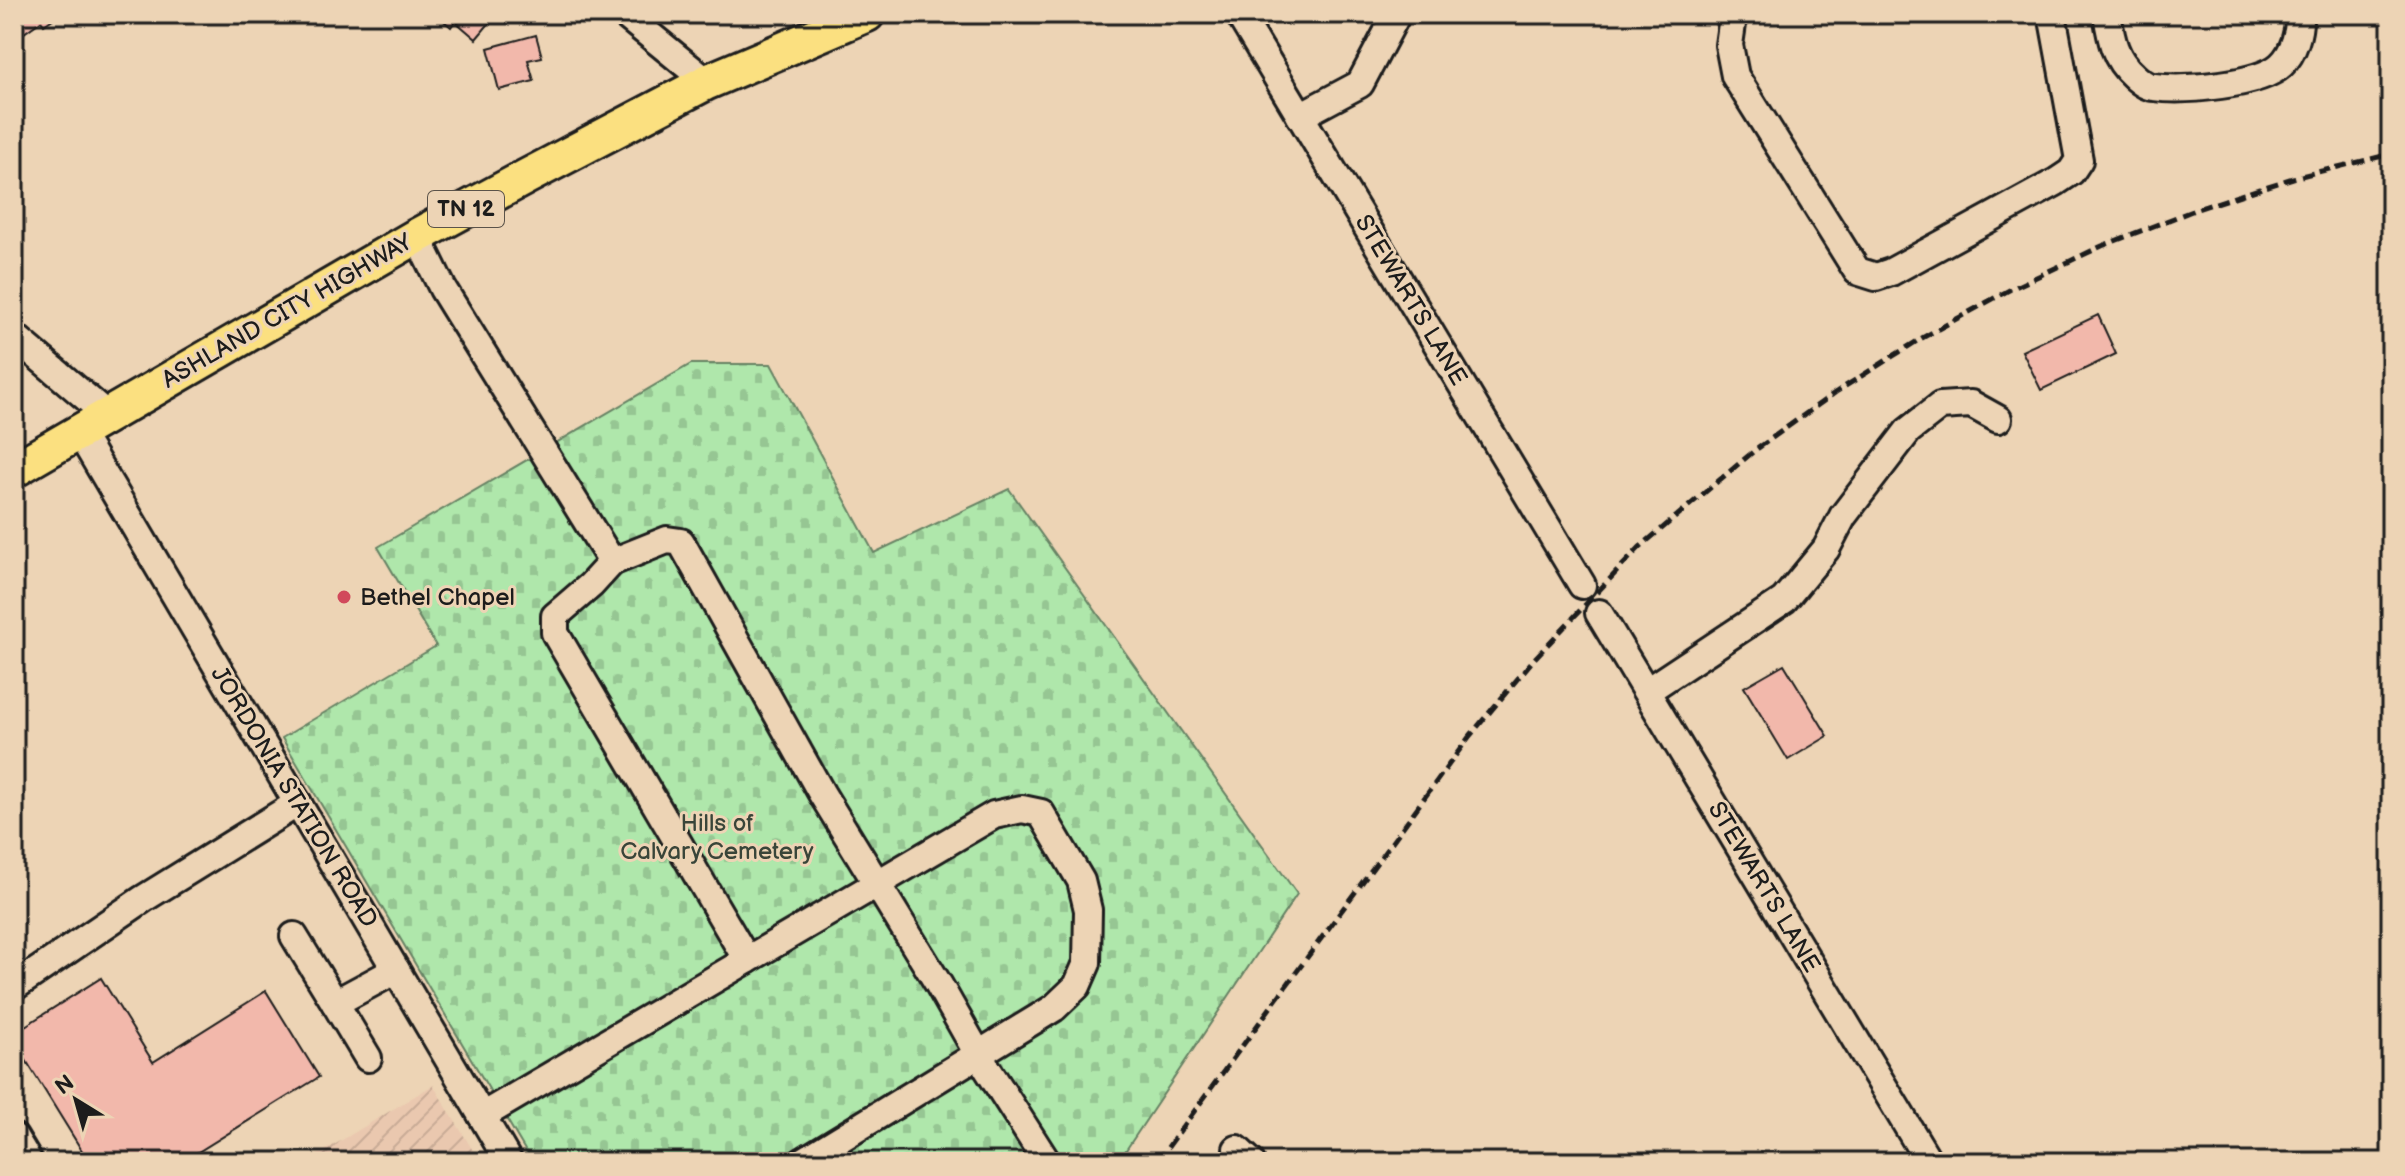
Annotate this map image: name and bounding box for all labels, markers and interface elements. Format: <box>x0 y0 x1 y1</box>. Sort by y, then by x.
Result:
road number: TN 12 <box>428 191 504 227</box>
street label: STEWARTS LANE <box>1349 209 1473 391</box>
street label: ASHLAND CITY HIGHWAY <box>157 227 418 395</box>
place label: Bethel Chapel <box>360 583 515 612</box>
marker: Bethel Chapel <box>335 588 353 606</box>
street label: JORDONIA STATION ROAD <box>204 661 384 933</box>
street label: STEWARTS LANE <box>1702 796 1826 978</box>
park label: Hills of Calvary Cemetery <box>620 809 814 866</box>
north arrow <box>36 1060 116 1140</box>
text: N <box>50 1069 80 1101</box>

